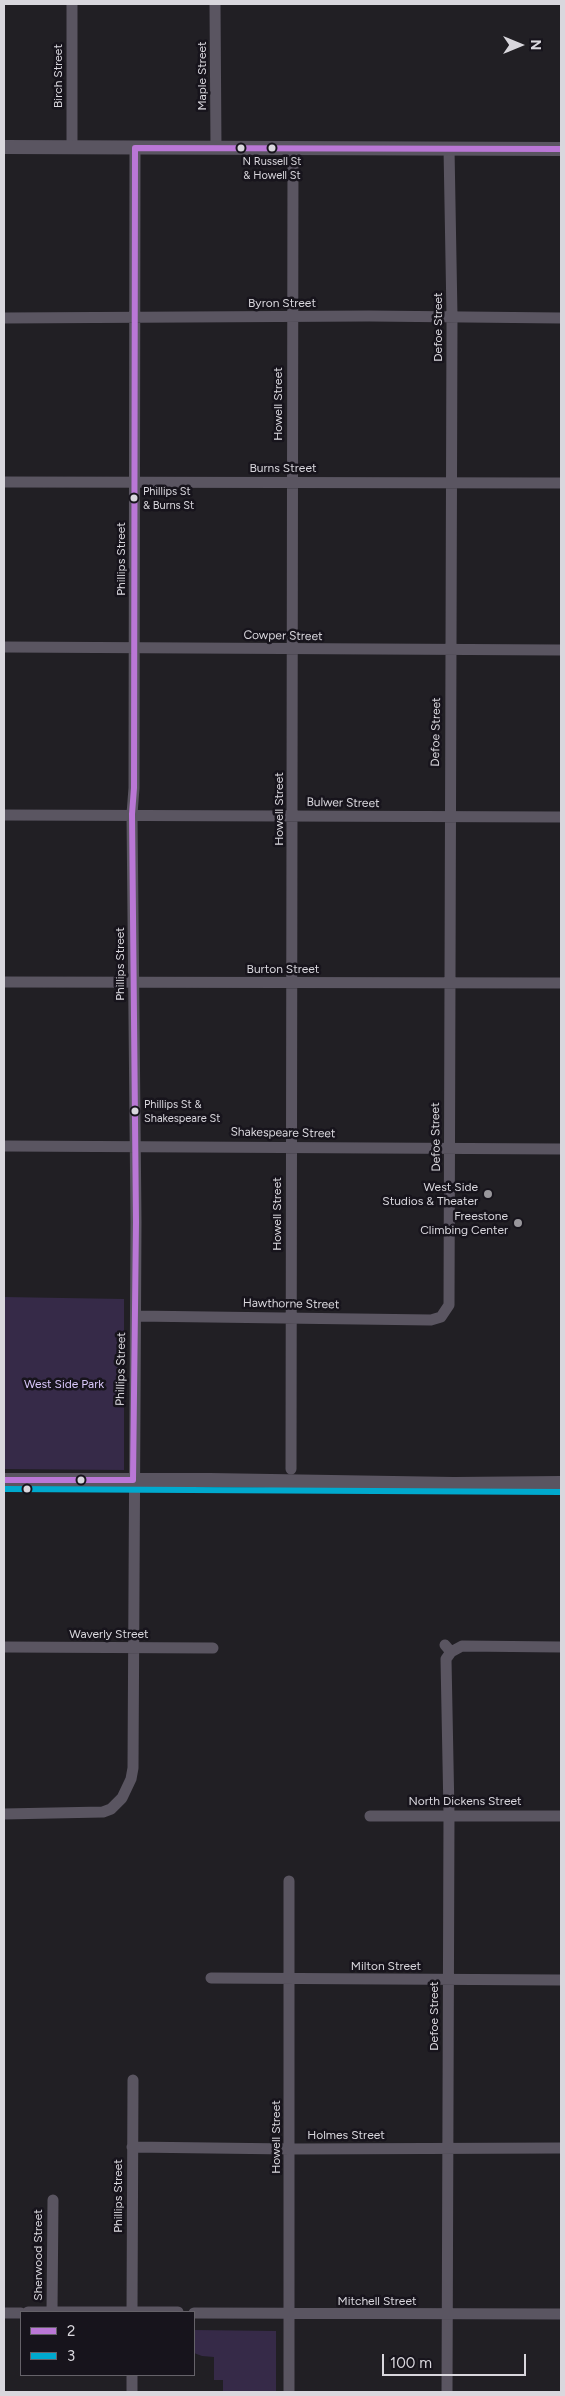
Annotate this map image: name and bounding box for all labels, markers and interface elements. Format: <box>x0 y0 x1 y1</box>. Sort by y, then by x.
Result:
north arrow <box>495 20 545 70</box>
text: N <box>527 40 544 50</box>
street label: Maple Street <box>195 41 209 111</box>
street label: Birch Street <box>51 44 65 108</box>
unlabelled marker <box>236 143 246 153</box>
marker: N Russell St & Howell St <box>267 143 277 153</box>
place label: N Russell St & Howell St <box>243 155 301 181</box>
street label: Defoe Street <box>431 292 445 362</box>
street label: Byron Street <box>248 296 316 310</box>
street label: Howell Street <box>271 367 285 441</box>
street label: Burns Street <box>250 461 316 475</box>
place label: Phillips St & Burns St <box>143 485 194 511</box>
marker: Phillips St & Burns St <box>129 493 139 503</box>
street label: Phillips Street <box>114 522 128 596</box>
street label: Cowper Street <box>243 628 323 644</box>
street label: Defoe Street <box>428 697 444 767</box>
street label: Howell Street <box>272 772 286 846</box>
street label: Bulwer Street <box>306 795 380 811</box>
street label: Phillips Street <box>113 927 127 1001</box>
street label: Burton Street <box>247 962 319 976</box>
place label: Phillips St & Shakespeare St <box>144 1098 220 1124</box>
street label: Defoe Street <box>428 1102 444 1172</box>
marker: Phillips St & Shakespeare St <box>130 1106 140 1116</box>
street label: Shakespeare Street <box>230 1125 336 1141</box>
street label: Howell Street <box>270 1177 284 1251</box>
place label: West Side Studios & Theater <box>382 1180 478 1208</box>
marker: West Side Studios & Theater <box>482 1188 494 1200</box>
place label: Freestone Climbing Center <box>420 1209 508 1237</box>
marker: Freestone Climbing Center <box>512 1217 524 1229</box>
street label: Hawthorne Street <box>243 1296 339 1312</box>
street label: Phillips Street <box>113 1332 129 1406</box>
park label: West Side Park <box>24 1377 104 1391</box>
unlabelled marker <box>76 1475 86 1485</box>
unlabelled marker <box>22 1484 32 1494</box>
street label: Waverly Street <box>69 1627 149 1641</box>
street label: North Dickens Street <box>408 1794 522 1808</box>
street label: Milton Street <box>351 1959 421 1973</box>
street label: Defoe Street <box>427 1981 441 2051</box>
street label: Howell Street <box>269 2100 283 2174</box>
street label: Holmes Street <box>307 2128 385 2142</box>
street label: Phillips Street <box>111 2159 125 2233</box>
street label: Sherwood Street <box>31 2209 45 2301</box>
street label: Mitchell Street <box>337 2294 417 2308</box>
legend <box>20 2311 195 2376</box>
text: 2 <box>67 2322 75 2340</box>
scale bar <box>385 2344 529 2376</box>
text: 3 <box>67 2347 75 2365</box>
text: 100 m <box>390 2354 432 2372</box>

